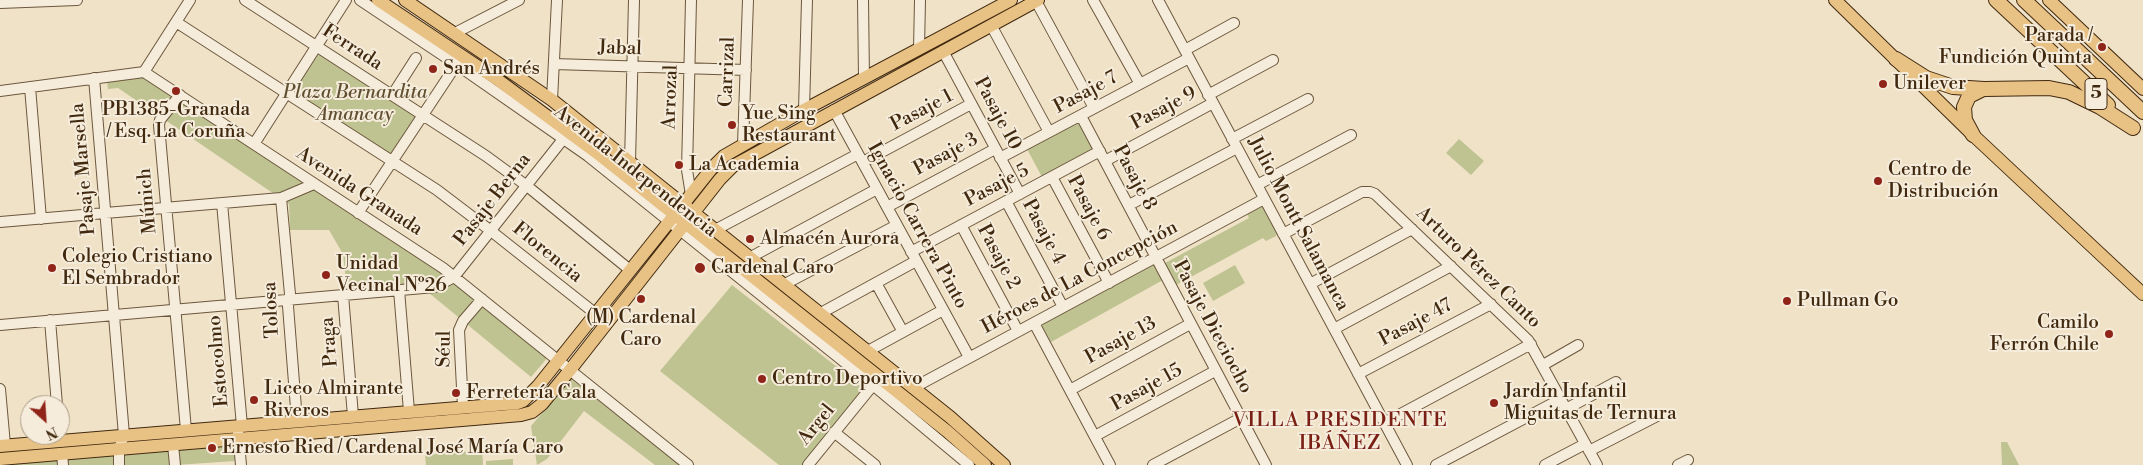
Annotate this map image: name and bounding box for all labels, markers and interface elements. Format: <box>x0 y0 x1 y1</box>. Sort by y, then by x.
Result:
street label: Ferrada <box>317 20 387 76</box>
place label: Parada / Fundición Quinta <box>1939 25 2092 69</box>
street label: Carrizal <box>715 36 741 108</box>
street label: Jabal <box>598 37 642 61</box>
marker: Parada / Fundición Quinta <box>2096 41 2108 53</box>
place label: San Andrés <box>443 58 540 80</box>
marker: San Andrés <box>427 63 439 75</box>
street label: Arrozal <box>658 64 684 130</box>
street label: Pasaje 7 <box>1050 67 1122 119</box>
place label: Unilever <box>1893 73 1966 95</box>
street label: Pasaje 10 <box>968 74 1026 154</box>
marker: Unilever <box>1877 78 1889 90</box>
road number: 5 <box>2085 78 2107 110</box>
park label: Plaza Bernardita Amancay <box>283 82 427 126</box>
street label: Pasaje 9 <box>1127 82 1201 136</box>
marker: PB1385-Granada / Esq. La Coruña <box>170 85 182 97</box>
street label: Pasaje 1 <box>887 85 957 137</box>
place label: PB1385-Granada / Esq. La Coruña <box>102 99 250 143</box>
street label: Avenida Independencia <box>549 101 721 243</box>
street label: Pasaje Marsella <box>67 102 101 236</box>
place label: Yue Sing Restaurant <box>742 103 836 147</box>
marker: Yue Sing Restaurant <box>726 119 738 131</box>
street label: Pasaje 3 <box>910 129 982 181</box>
street label: Julio Montt Salamanca <box>1242 133 1354 315</box>
street label: Ignacio Carrera Pinto <box>862 139 972 313</box>
street label: Pasaje 8 <box>1107 141 1161 215</box>
street label: Avenida Granada <box>292 143 426 241</box>
street label: Pasaje Berna <box>450 149 536 251</box>
place label: La Academia <box>689 154 800 176</box>
marker: La Academia <box>673 159 685 171</box>
place label: Centro de Distribución <box>1888 159 1999 203</box>
street label: Pasaje 5 <box>961 160 1033 212</box>
street label: Múnich <box>134 167 162 235</box>
street label: Pasaje 6 <box>1061 171 1115 245</box>
marker: Centro de Distribución <box>1872 175 1884 187</box>
street label: Pasaje 4 <box>1016 196 1070 268</box>
street label: Arturo Pérez Canto <box>1411 202 1545 334</box>
street label: Héroes de La Concepción <box>978 217 1182 339</box>
street label: Florencia <box>507 218 587 288</box>
street label: Pasaje 2 <box>971 221 1025 293</box>
place label: Almacén Aurora <box>760 228 899 250</box>
marker: Almacén Aurora <box>744 233 756 245</box>
place label: Colegio Cristiano El Sembrador <box>62 246 213 290</box>
place label: Unidad Vecinal Nº26 <box>336 253 447 297</box>
street label: Pasaje Dieciocho <box>1167 256 1257 398</box>
place label: Cardenal Caro <box>711 257 834 279</box>
marker: Cardenal Caro <box>693 261 707 275</box>
marker: Colegio Cristiano El Sembrador <box>46 262 58 274</box>
marker: Unidad Vecinal Nº26 <box>320 269 332 281</box>
street label: Tolosa <box>259 281 285 339</box>
place label: Pullman Go <box>1797 290 1898 312</box>
marker: (M) Cardenal Caro <box>635 293 647 305</box>
street label: Pasaje 47 <box>1376 294 1456 352</box>
marker: Pullman Go <box>1781 295 1793 307</box>
place label: (M) Cardenal Caro <box>586 307 696 351</box>
street label: Pasaje 13 <box>1081 312 1161 370</box>
place label: Camilo Ferrón Chile <box>1990 312 2099 356</box>
street label: Estocolmo <box>204 314 234 408</box>
street label: Praga <box>316 316 344 368</box>
marker: Camilo Ferrón Chile <box>2103 328 2115 340</box>
street label: Séul <box>433 330 457 368</box>
street label: Pasaje 15 <box>1107 359 1187 417</box>
place label: Centro Deportivo <box>772 368 923 390</box>
marker: Centro Deportivo <box>756 373 768 385</box>
place label: Liceo Almirante Riveros <box>264 378 403 422</box>
place label: Jardín Infantil Miguitas de Ternura <box>1504 381 1677 425</box>
place label: Ferretería Gala <box>466 382 596 404</box>
marker: Ferretería Gala <box>450 387 462 399</box>
marker: Liceo Almirante Riveros <box>248 394 260 406</box>
north arrow <box>20 395 70 445</box>
marker: Jardín Infantil Miguitas de Ternura <box>1488 397 1500 409</box>
street label: Argel <box>794 400 840 450</box>
district label: VILLA PRESIDENTE IBÁÑEZ <box>1230 409 1450 456</box>
text: N <box>42 422 60 443</box>
place label: Ernesto Ried / Cardenal José María Caro <box>222 437 564 459</box>
marker: Ernesto Ried / Cardenal José María Caro <box>206 442 218 454</box>

